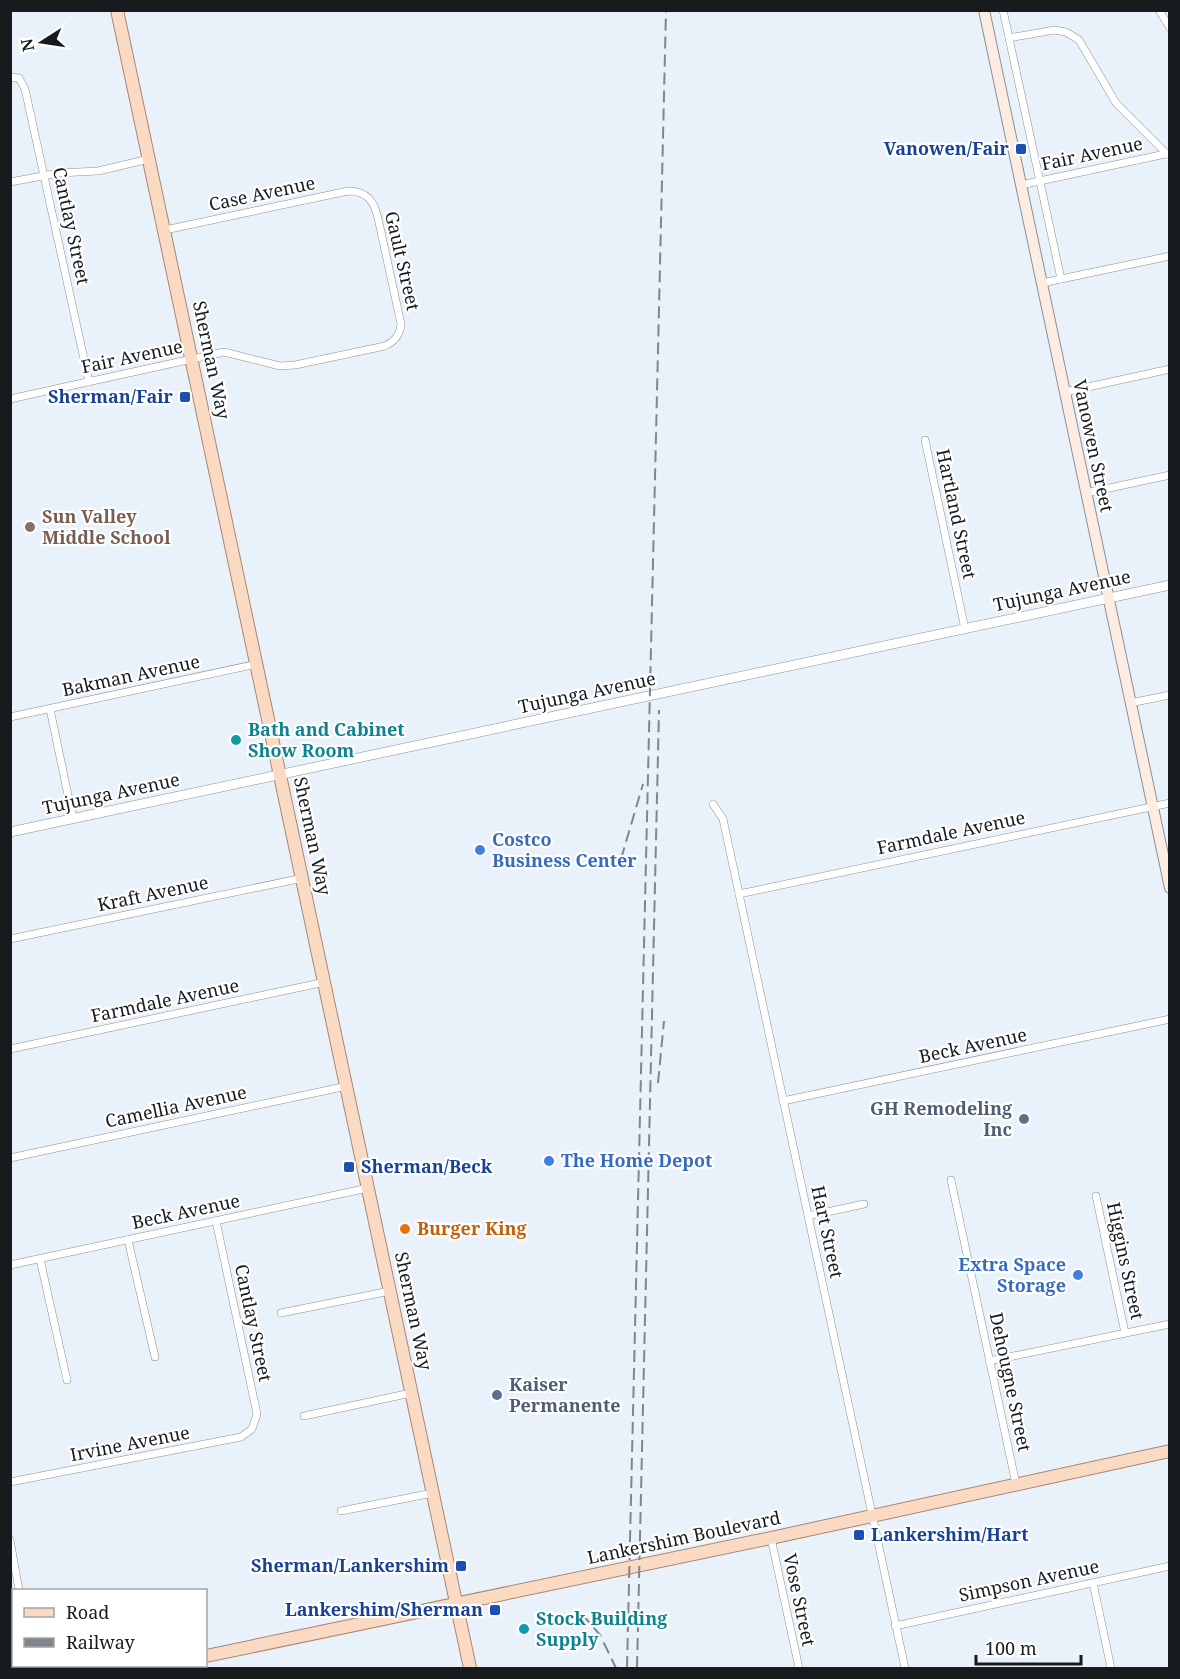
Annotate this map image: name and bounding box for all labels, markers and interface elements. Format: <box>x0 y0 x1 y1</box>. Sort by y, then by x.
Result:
north arrow <box>12 12 72 72</box>
text: N <box>15 36 39 54</box>
street label: Fair Avenue <box>1039 131 1145 175</box>
place label: Vanowen/Fair <box>884 136 1010 160</box>
marker: Vanowen/Fair <box>1014 142 1028 156</box>
street label: Cantlay Street <box>48 165 96 287</box>
street label: Case Avenue <box>207 170 317 216</box>
street label: Gault Street <box>380 209 426 313</box>
street label: Sherman Way <box>188 298 236 422</box>
street label: Fair Avenue <box>79 334 185 378</box>
street label: Vanowen Street <box>1068 377 1120 514</box>
place label: Sherman/Fair <box>48 384 174 408</box>
marker: Sherman/Fair <box>178 390 192 404</box>
street label: Hartland Street <box>931 447 982 581</box>
place label: Sun Valley Middle School <box>42 504 171 549</box>
marker: Sun Valley Middle School <box>23 520 37 534</box>
street label: Tujunga Avenue <box>991 564 1133 616</box>
street label: Bakman Avenue <box>60 649 202 701</box>
street label: Tujunga Avenue <box>516 666 658 718</box>
place label: Bath and Cabinet Show Room <box>248 717 405 762</box>
marker: Bath and Cabinet Show Room <box>229 733 243 747</box>
street label: Tujunga Avenue <box>40 767 182 819</box>
street label: Sherman Way <box>289 774 337 898</box>
street label: Farmdale Avenue <box>874 805 1027 859</box>
place label: Costco Business Center <box>492 827 637 872</box>
marker: Costco Business Center <box>473 843 487 857</box>
street label: Kraft Avenue <box>95 870 210 916</box>
street label: Farmdale Avenue <box>88 973 241 1027</box>
street label: Beck Avenue <box>917 1022 1029 1068</box>
street label: Camellia Avenue <box>103 1079 249 1133</box>
place label: GH Remodeling Inc <box>870 1096 1013 1141</box>
marker: GH Remodeling Inc <box>1017 1112 1031 1126</box>
place label: The Home Depot <box>561 1148 712 1172</box>
place label: Sherman/Beck <box>361 1154 493 1178</box>
marker: The Home Depot <box>542 1154 556 1168</box>
marker: Sherman/Beck <box>342 1160 356 1174</box>
street label: Hart Street <box>806 1183 849 1280</box>
street label: Beck Avenue <box>130 1188 242 1234</box>
street label: Higgins Street <box>1102 1200 1150 1322</box>
place label: Burger King <box>417 1216 528 1240</box>
marker: Burger King <box>398 1222 412 1236</box>
street label: Sherman Way <box>390 1249 438 1373</box>
place label: Extra Space Storage <box>958 1252 1066 1297</box>
street label: Cantlay Street <box>230 1262 278 1384</box>
marker: Extra Space Storage <box>1071 1268 1085 1282</box>
street label: Dehougne Street <box>985 1310 1037 1454</box>
place label: Kaiser Permanente <box>509 1372 621 1417</box>
marker: Kaiser Permanente <box>490 1388 504 1402</box>
street label: Irvine Avenue <box>68 1420 192 1466</box>
street label: Lankershim Boulevard <box>585 1505 783 1569</box>
place label: Lankershim/Hart <box>871 1522 1029 1546</box>
marker: Lankershim/Hart <box>852 1528 866 1542</box>
street label: Vose Street <box>778 1551 821 1648</box>
place label: Sherman/Lankershim <box>251 1553 449 1577</box>
street label: Simpson Avenue <box>956 1553 1101 1607</box>
marker: Sherman/Lankershim <box>454 1559 468 1573</box>
legend <box>12 1589 207 1667</box>
place label: Lankershim/Sherman <box>285 1597 483 1621</box>
text: Road <box>66 1600 109 1624</box>
marker: Lankershim/Sherman <box>488 1603 502 1617</box>
place label: Stock Building Supply <box>536 1606 668 1651</box>
marker: Stock Building Supply <box>517 1622 531 1636</box>
scale bar <box>976 1628 1081 1666</box>
text: Railway <box>66 1630 136 1654</box>
text: 100 m <box>985 1636 1037 1660</box>

